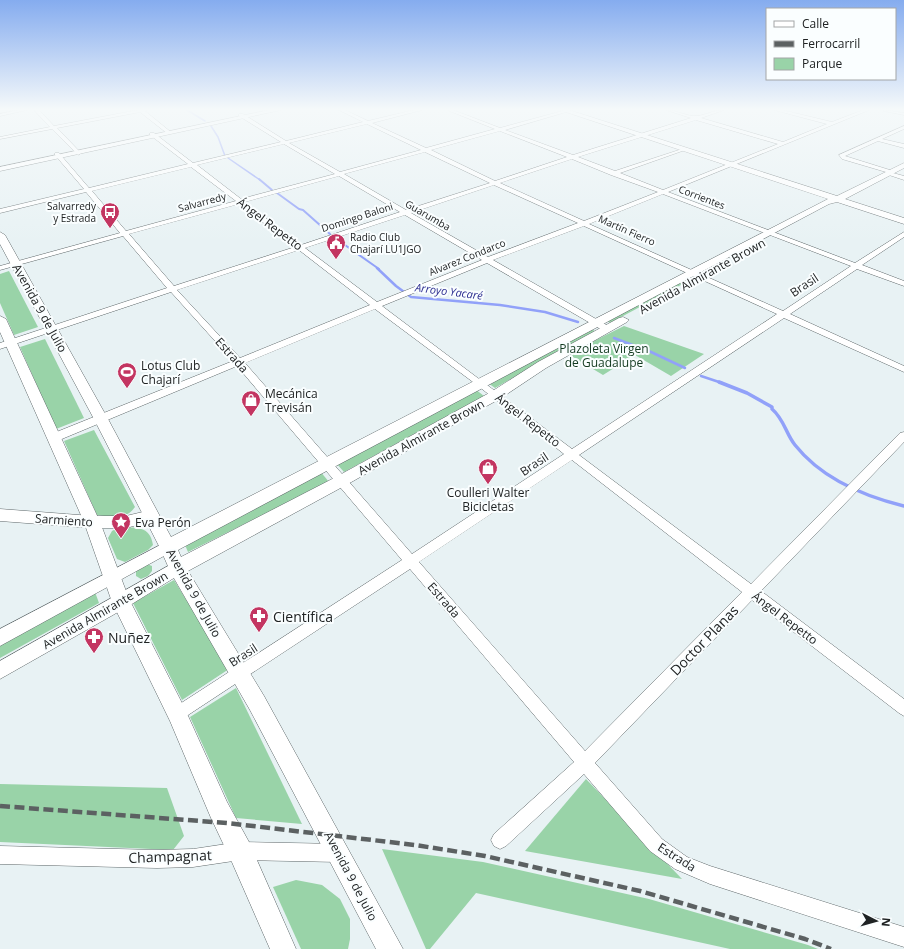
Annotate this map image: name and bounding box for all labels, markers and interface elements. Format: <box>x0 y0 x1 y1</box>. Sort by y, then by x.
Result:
legend <box>766 8 896 80</box>
text: Calle <box>802 15 829 32</box>
text: Ferrocarril <box>802 35 860 52</box>
text: Parque <box>802 55 842 72</box>
street label: Corrientes <box>677 182 727 212</box>
street label: Salvarredy <box>177 189 228 215</box>
street label: Ángel Repetto <box>234 194 306 254</box>
street label: Guarumba <box>403 196 453 234</box>
place label: Salvarredy y Estrada <box>47 199 97 225</box>
street label: Domingo Baloni <box>319 199 395 235</box>
bus stop icon: Salvarredy y Estrada <box>99 201 121 229</box>
street label: Martín Fierro <box>596 211 658 249</box>
place label: Radio Club Chajarí LU1JGO <box>350 230 421 256</box>
public building icon: Radio Club Chajarí LU1JGO <box>325 232 347 260</box>
street label: Avenida Almirante Brown <box>636 234 768 318</box>
street label: Alvarez Condarco <box>427 235 507 279</box>
street label: Avenida 9 de Julio <box>9 261 71 355</box>
street label: Brasil <box>786 269 822 301</box>
water label: Arroyo Yacaré <box>413 279 484 303</box>
street label: Estrada <box>212 334 252 376</box>
park label: Plazoleta Virgen de Guadalupe <box>559 340 649 371</box>
place label: Lotus Club Chajarí <box>141 357 200 388</box>
sports icon: Lotus Club Chajarí <box>116 361 138 389</box>
place label: Mecánica Trevisán <box>265 385 318 416</box>
shop icon: Mecánica Trevisán <box>240 389 262 417</box>
street label: Ángel Repetto <box>492 389 564 451</box>
street label: Avenida Almirante Brown <box>355 395 487 479</box>
street label: Brasil <box>516 448 552 480</box>
shop icon: Coulleri Walter Bicicletas <box>477 457 499 485</box>
place label: Coulleri Walter Bicicletas <box>447 484 529 515</box>
street label: Sarmiento <box>35 510 93 530</box>
place icon: Eva Perón <box>110 511 132 539</box>
place label: Eva Perón <box>135 514 191 531</box>
street label: Avenida 9 de Julio <box>163 546 225 640</box>
street label: Avenida Almirante Brown <box>39 567 171 653</box>
street label: Estrada <box>424 578 464 622</box>
street label: Ángel Repetto <box>749 588 821 648</box>
street label: Doctor Planas <box>666 601 743 679</box>
pharmacy icon: Científica <box>248 605 270 633</box>
place label: Científica <box>273 607 333 626</box>
pharmacy icon: Nuñez <box>83 626 105 654</box>
place label: Nuñez <box>108 628 151 647</box>
street label: Brasil <box>225 639 261 671</box>
street label: Avenida 9 de Julio <box>320 828 382 924</box>
street label: Estrada <box>655 839 699 875</box>
street label: Champagnat <box>128 845 212 867</box>
north arrow <box>856 901 896 941</box>
text: N <box>879 917 894 927</box>

